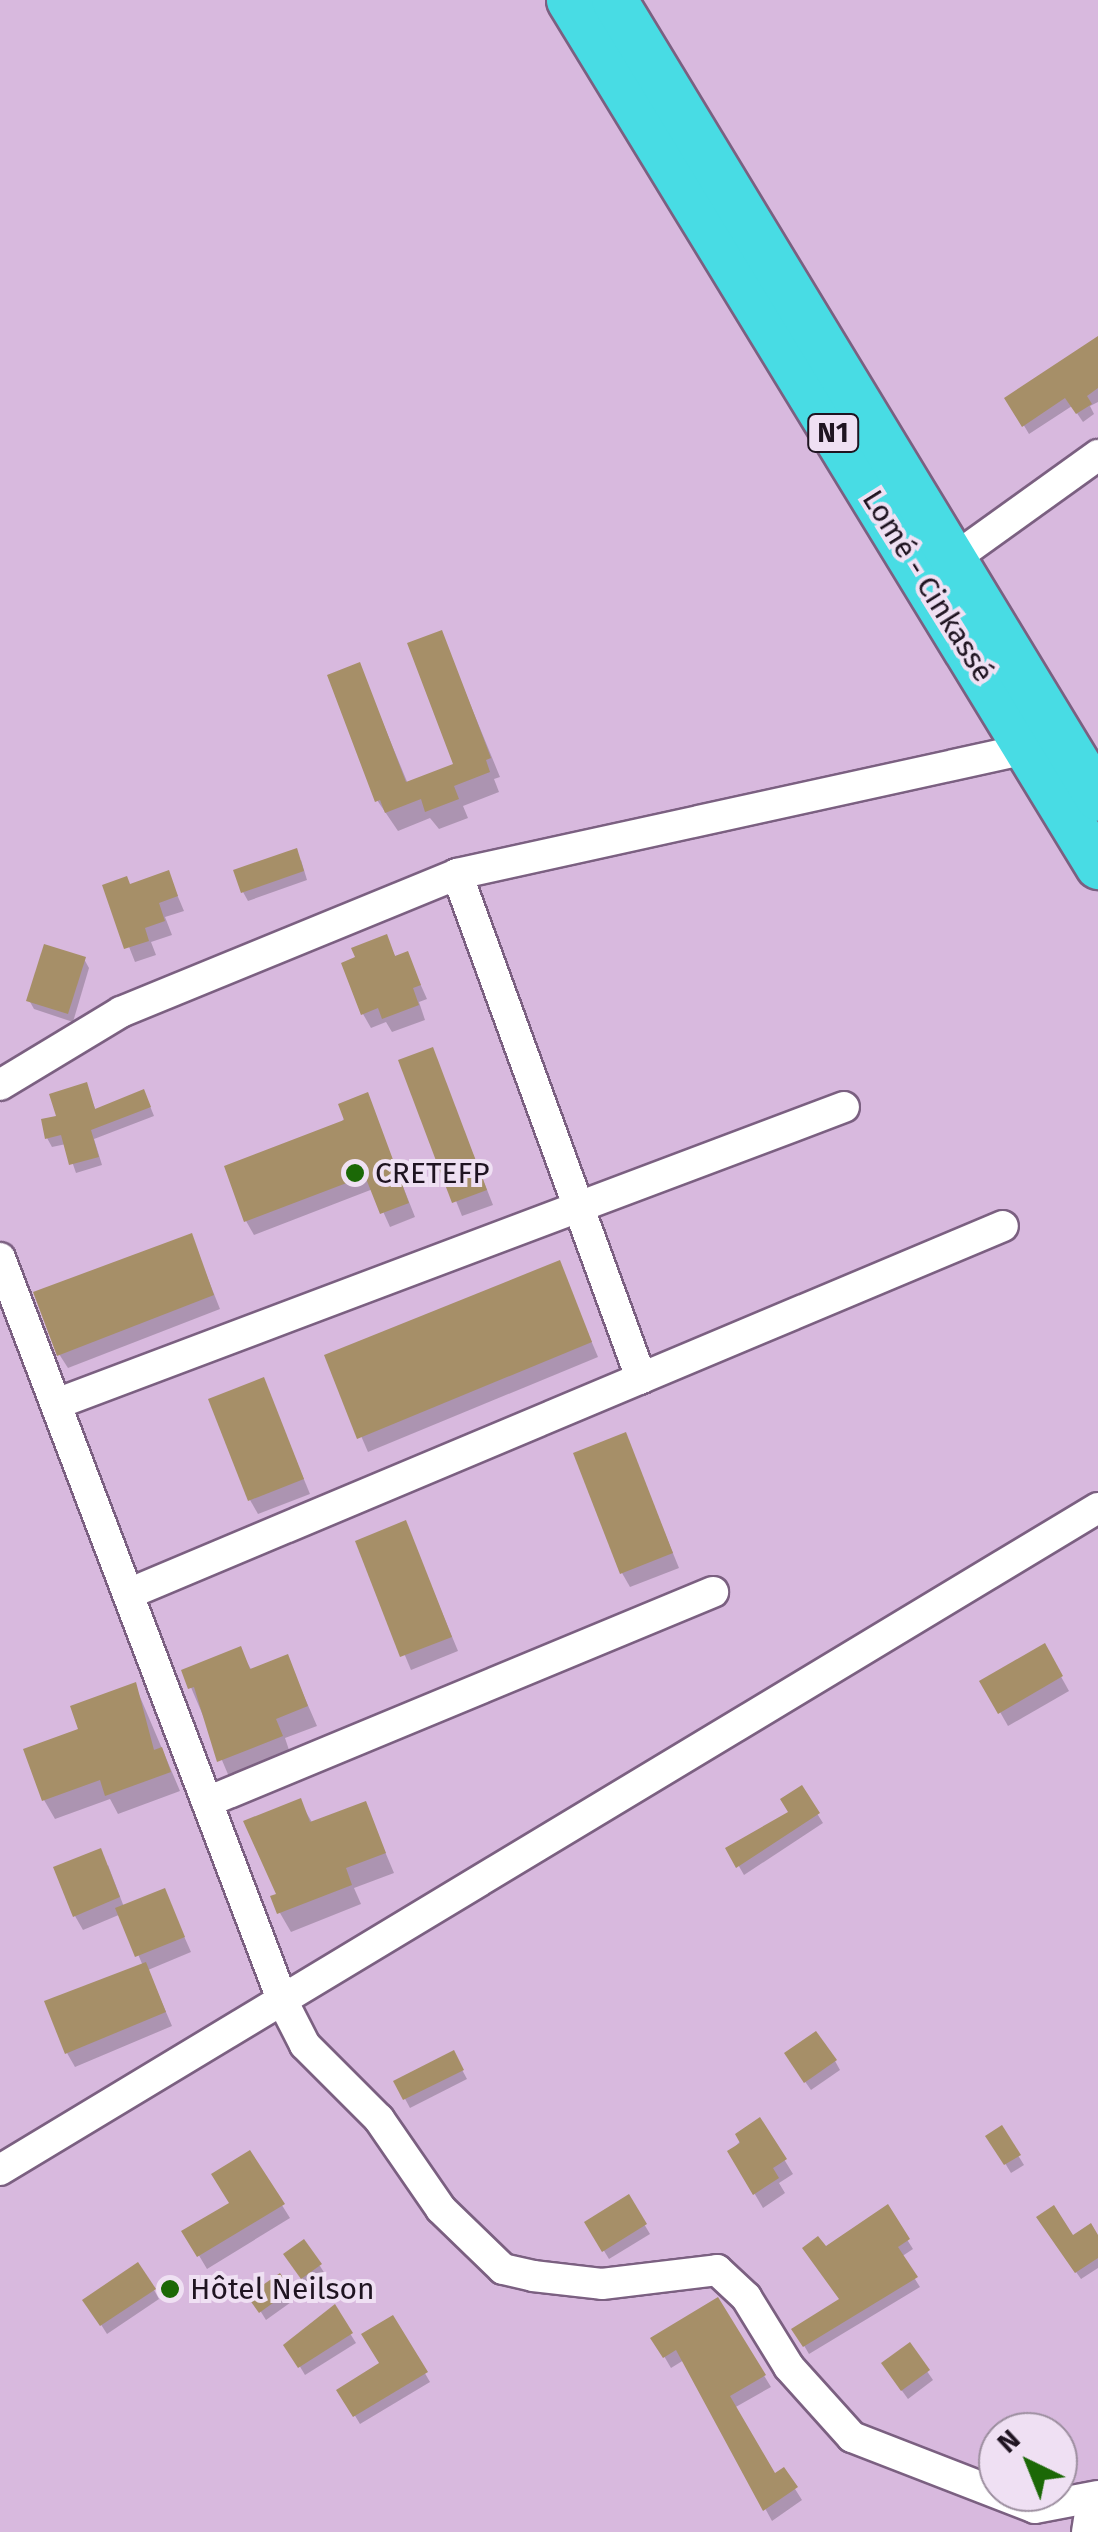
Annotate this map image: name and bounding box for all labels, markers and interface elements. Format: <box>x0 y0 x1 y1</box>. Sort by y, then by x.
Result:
road number: N1 <box>806 410 860 456</box>
street label: Lomé - Cinkassé <box>855 483 1001 689</box>
place label: CRETEFP <box>375 1155 490 1191</box>
marker: CRETEFP <box>344 1162 366 1184</box>
place label: Hôtel Neilson <box>190 2271 375 2307</box>
marker: Hôtel Neilson <box>159 2278 181 2300</box>
north arrow <box>978 2412 1078 2512</box>
text: N <box>991 2423 1027 2460</box>

